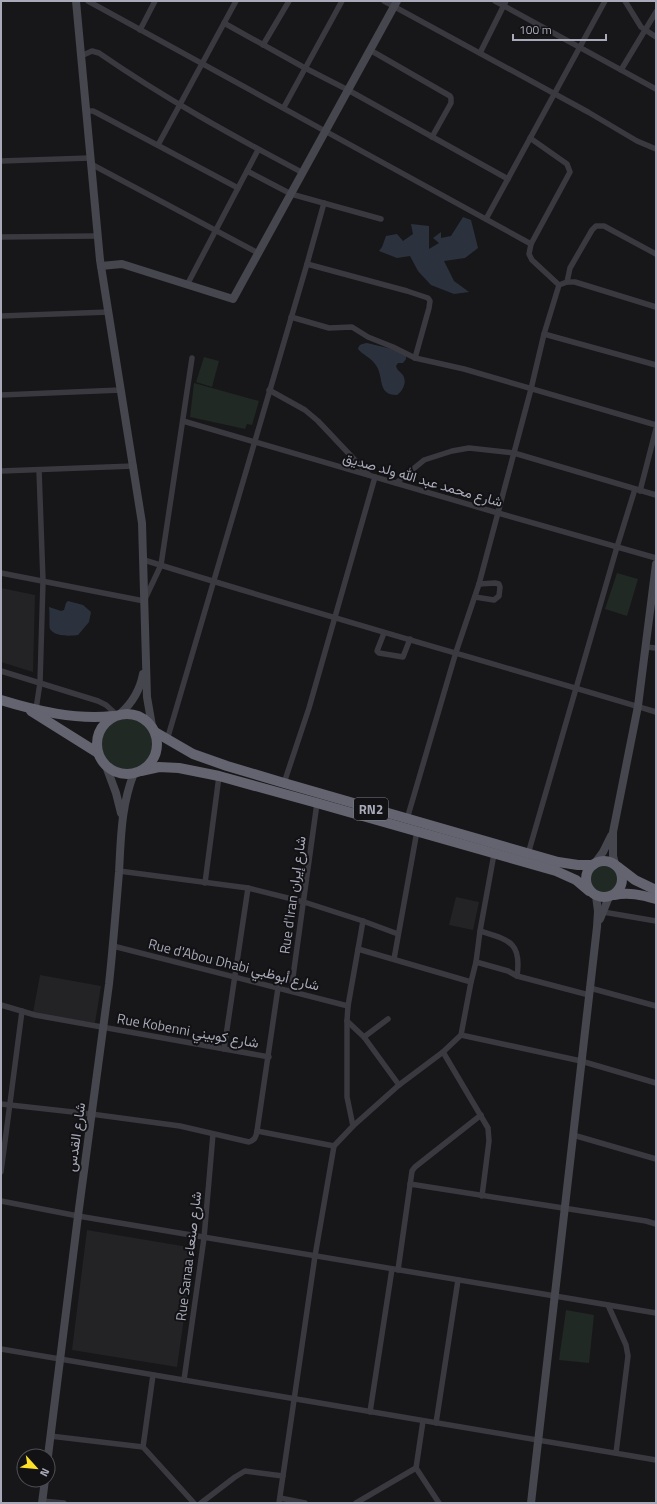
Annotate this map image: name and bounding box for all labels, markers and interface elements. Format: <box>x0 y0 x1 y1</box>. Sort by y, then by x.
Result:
scale bar <box>513 16 606 42</box>
text: 100 m <box>519 20 552 39</box>
street label: شارع محمد عبد الله ولد صديق <box>340 446 505 513</box>
road number: RN2 <box>354 798 388 820</box>
street label: Rue d'Iran شارع إيران <box>273 835 312 955</box>
street label: Rue d'Abou Dhabi شارع أبوظبي <box>146 933 322 997</box>
street label: Rue Kobenni شارع كوبيني <box>115 1007 261 1055</box>
street label: شارع القدس <box>60 1101 91 1173</box>
street label: Rue Sanaa شارع صنعاء <box>170 1190 207 1322</box>
north arrow <box>16 1448 56 1488</box>
text: N <box>36 1466 54 1480</box>

